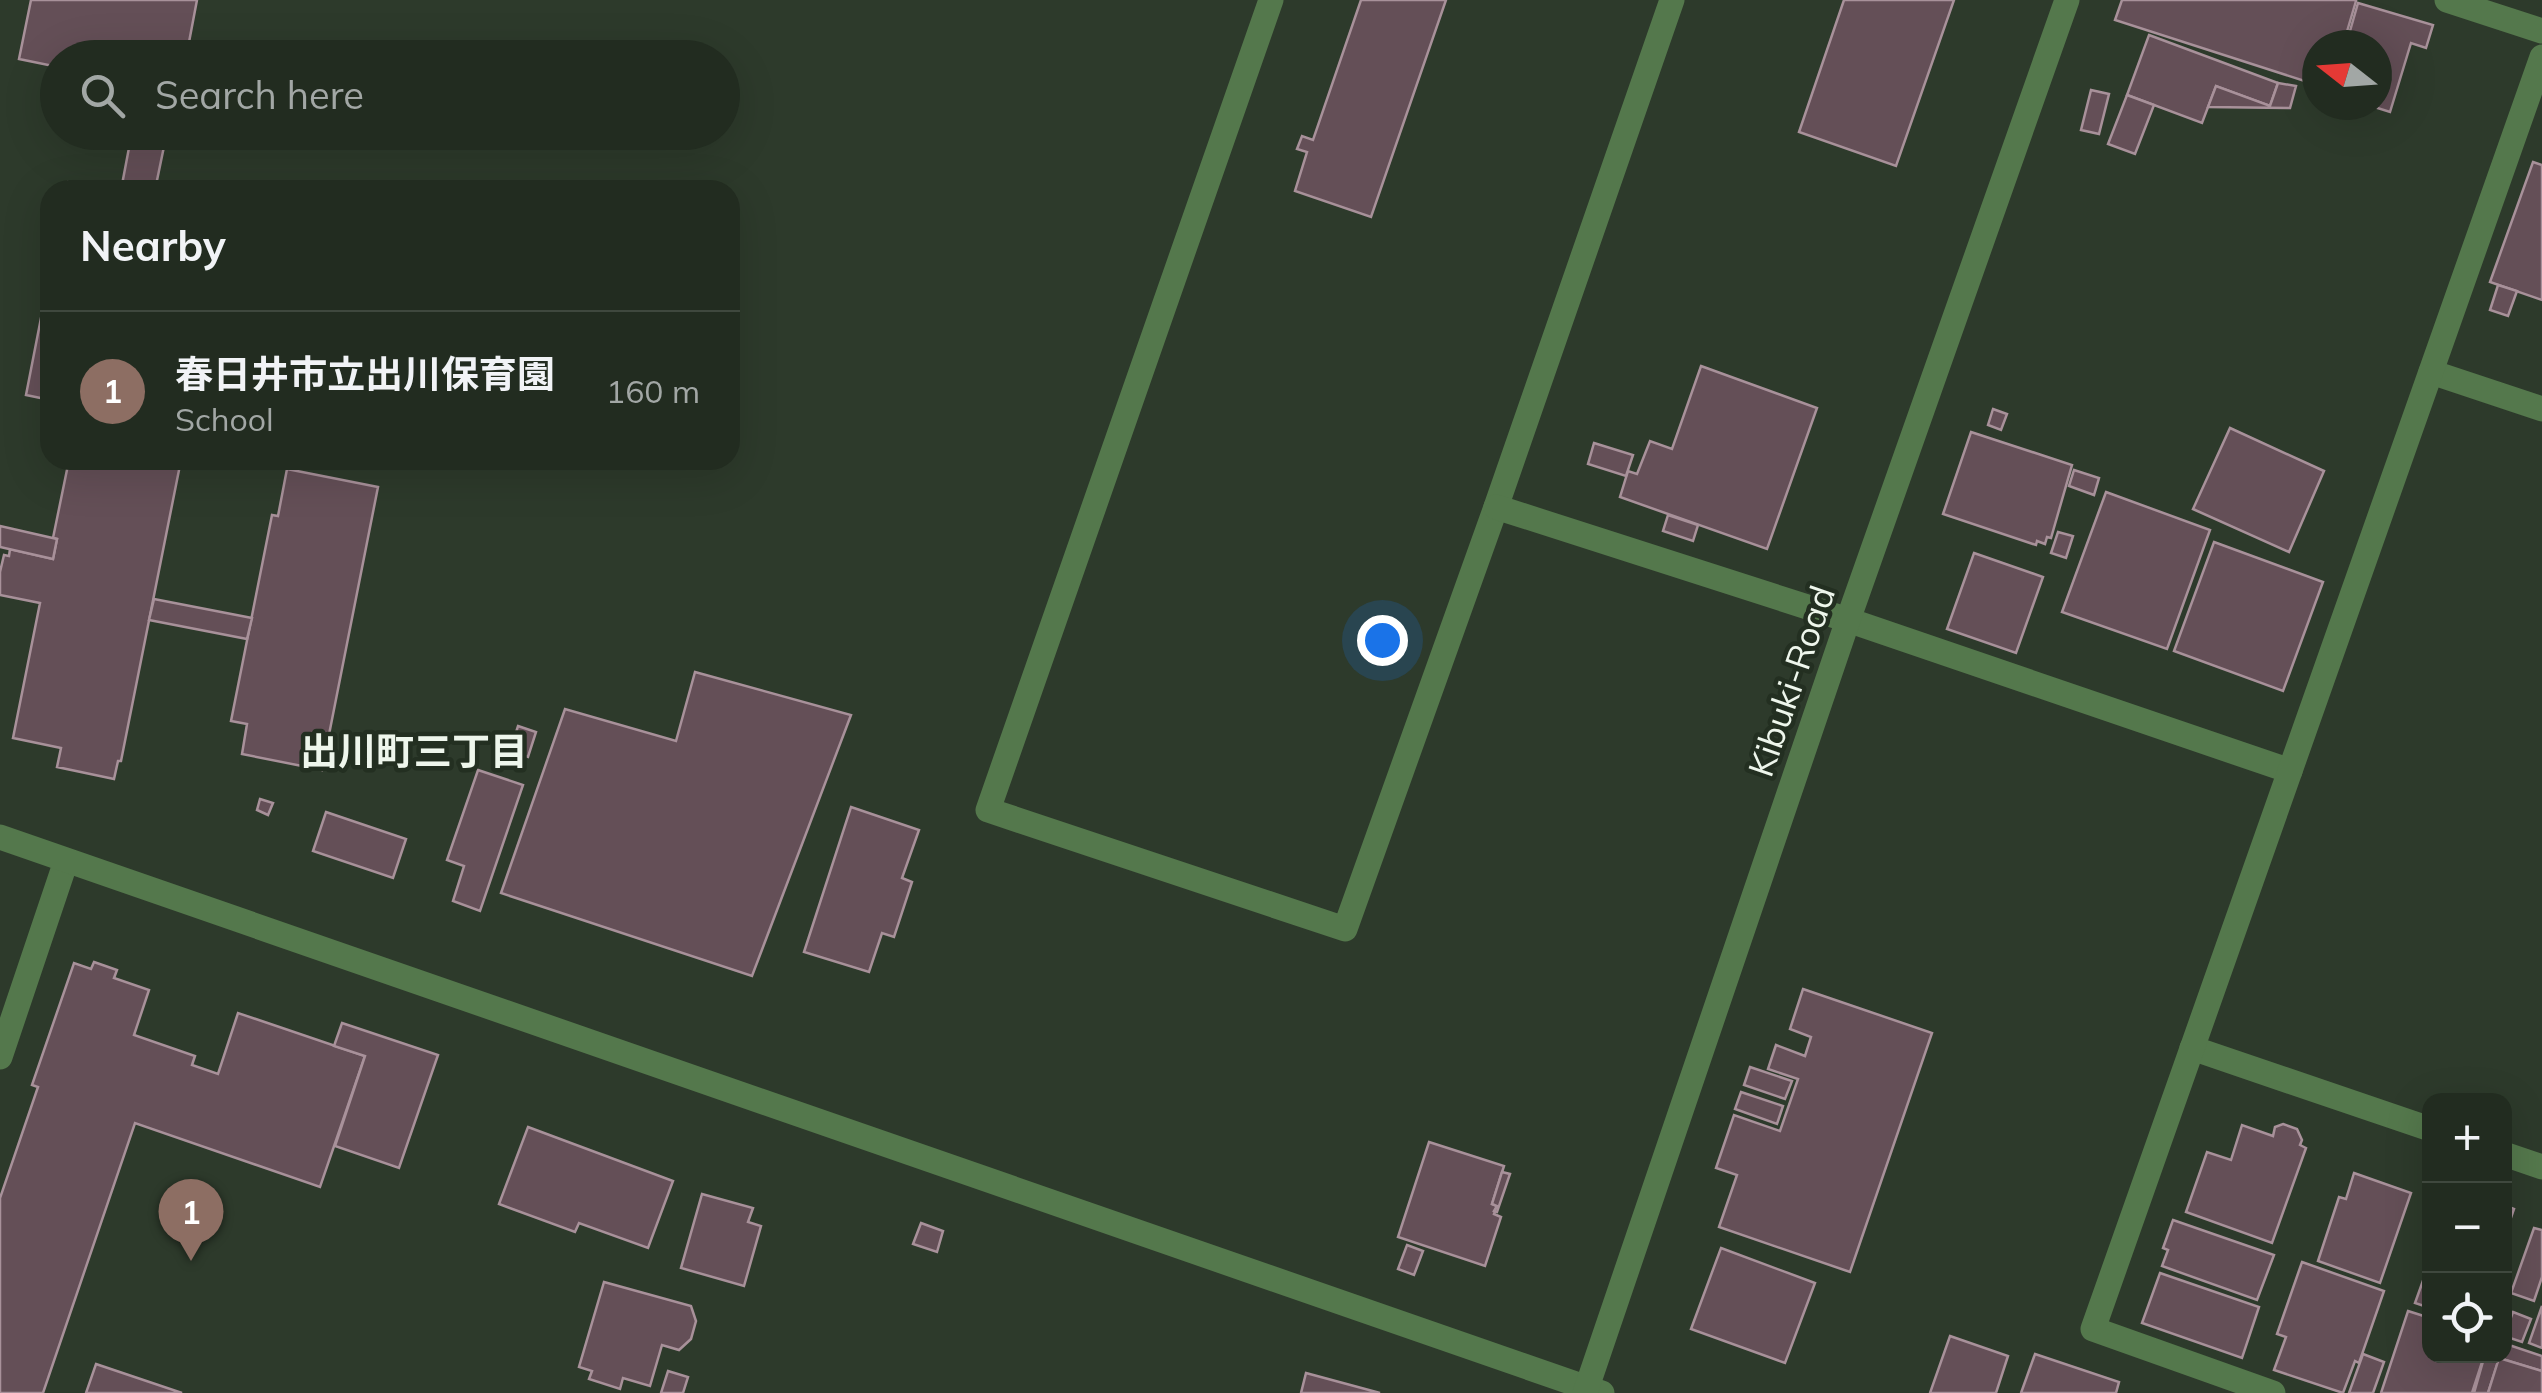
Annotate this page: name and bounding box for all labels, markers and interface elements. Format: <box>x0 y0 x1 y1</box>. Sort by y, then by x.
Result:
north arrow <box>2302 30 2392 120</box>
search box <box>40 40 740 150</box>
icon: search <box>75 68 130 123</box>
text: Search here <box>155 71 364 119</box>
text: Nearby <box>80 219 226 272</box>
text: 春日井市立出川保育園 <box>175 350 555 398</box>
text: 1 <box>103 371 122 411</box>
text: 160 m <box>606 371 700 411</box>
text: School <box>175 399 274 439</box>
street label: Kibuki-Road <box>1738 580 1844 782</box>
your location <box>1357 615 1408 666</box>
district label: 出川町三丁目 <box>300 727 528 775</box>
map controls <box>2422 1093 2512 1363</box>
button: + <box>2422 1093 2512 1183</box>
pin: 1 <box>158 1178 224 1261</box>
button: − <box>2422 1183 2512 1273</box>
button: locate <box>2422 1273 2512 1363</box>

